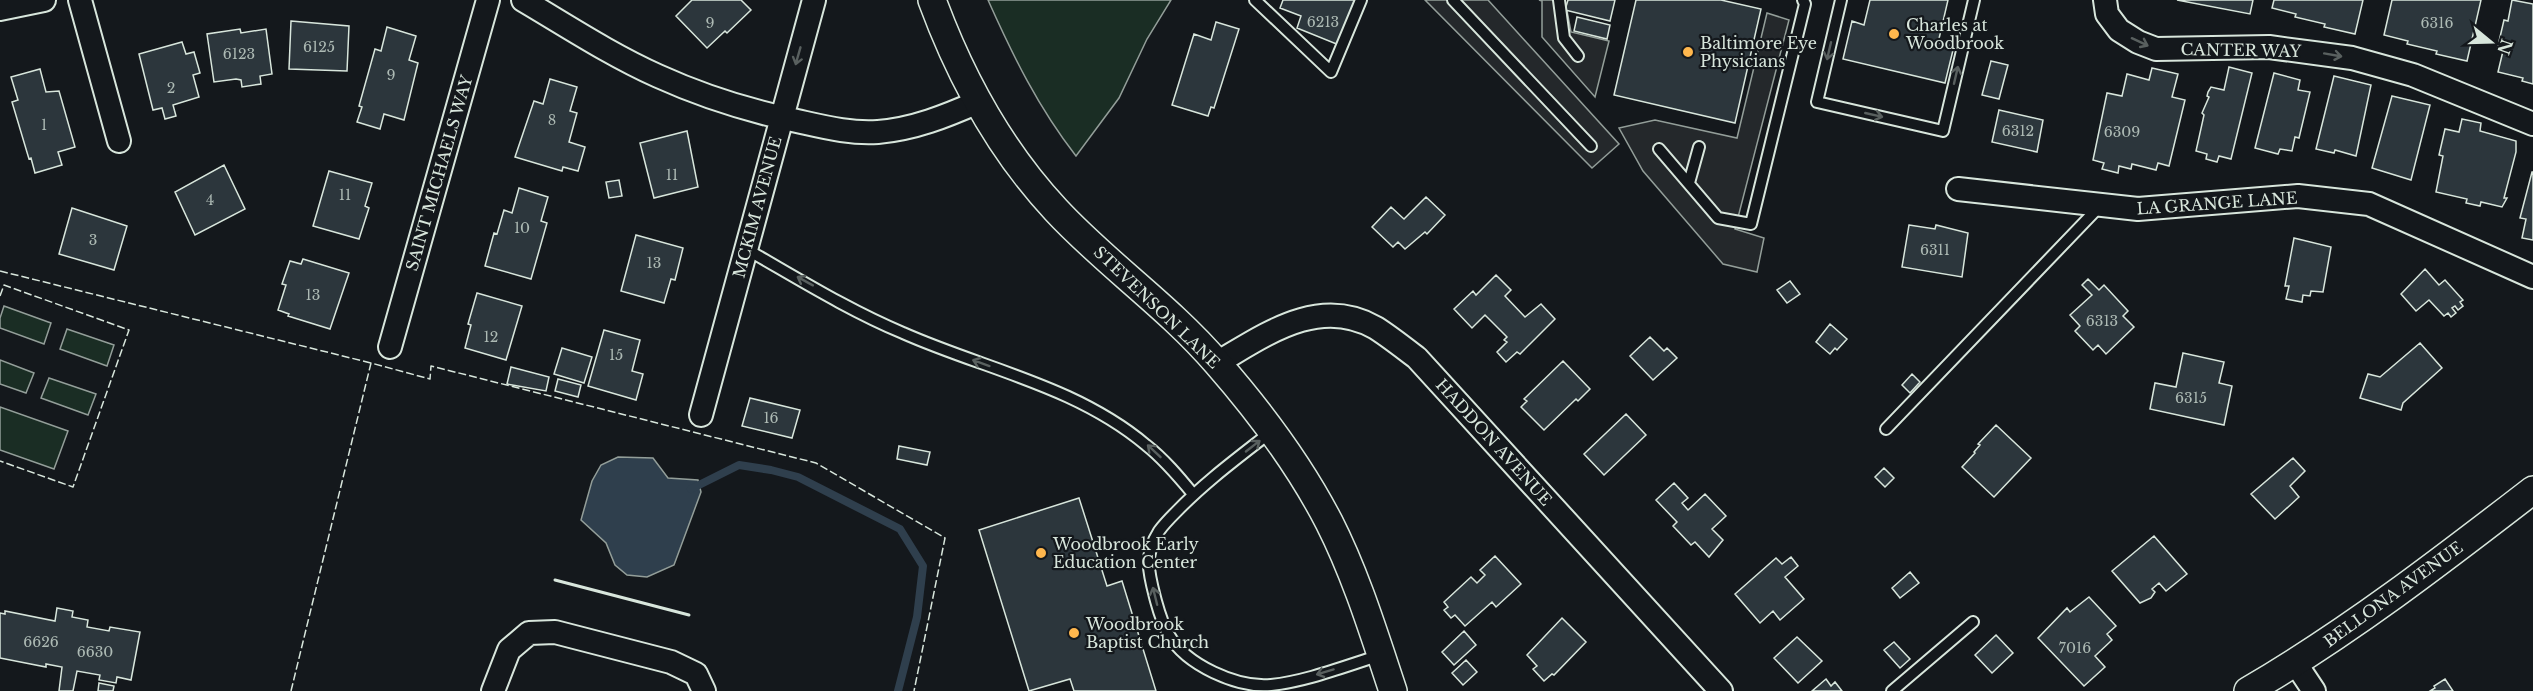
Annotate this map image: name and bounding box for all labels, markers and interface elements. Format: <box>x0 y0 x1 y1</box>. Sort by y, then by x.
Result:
north arrow <box>2461 12 2521 72</box>
house number: 6213 <box>1307 13 1339 31</box>
house number: 9 <box>705 14 715 32</box>
house number: 6316 <box>2421 14 2453 32</box>
place label: Charles at Woodbrook <box>1905 15 2004 53</box>
marker: Charles at Woodbrook <box>1887 27 1901 41</box>
place label: Baltimore Eye Physicians <box>1700 33 1817 71</box>
one-way arrow <box>2131 36 2149 48</box>
text: N <box>2493 37 2517 57</box>
house number: 6125 <box>303 38 335 56</box>
street label: CANTER WAY <box>2180 39 2302 61</box>
one-way arrow <box>1823 41 1834 60</box>
house number: 6123 <box>223 45 255 63</box>
marker: Baltimore Eye Physicians <box>1681 45 1695 59</box>
one-way arrow <box>792 46 803 65</box>
one-way arrow <box>2323 50 2342 61</box>
one-way arrow <box>1951 65 1963 84</box>
house number: 9 <box>386 66 396 84</box>
street label: SAINT MICHAELS WAY <box>401 73 477 273</box>
house number: 2 <box>167 79 175 97</box>
one-way arrow <box>1864 110 1883 122</box>
house number: 8 <box>548 111 556 129</box>
house number: 1 <box>41 116 47 134</box>
house number: 6312 <box>2002 122 2034 140</box>
house number: 6309 <box>2104 123 2140 141</box>
street label: MCKIM AVENUE <box>728 134 786 280</box>
house number: 11 <box>666 166 678 184</box>
house number: 11 <box>339 186 351 204</box>
street label: LA GRANGE LANE <box>2136 187 2298 219</box>
house number: 4 <box>206 191 214 209</box>
house number: 10 <box>514 219 530 237</box>
house number: 3 <box>89 231 97 249</box>
house number: 6311 <box>1920 241 1950 259</box>
street label: STEVENSON LANE <box>1090 242 1224 372</box>
house number: 13 <box>647 254 661 272</box>
one-way arrow <box>796 275 813 287</box>
house number: 13 <box>306 286 320 304</box>
house number: 6313 <box>2086 312 2118 330</box>
house number: 12 <box>484 328 498 346</box>
house number: 15 <box>609 346 623 364</box>
one-way arrow <box>972 356 991 367</box>
street label: HADDON AVENUE <box>1432 374 1556 510</box>
house number: 6315 <box>2175 389 2207 407</box>
house number: 16 <box>763 409 779 427</box>
one-way arrow <box>1244 440 1260 453</box>
one-way arrow <box>1146 444 1161 458</box>
place label: Woodbrook Early Education Center <box>1052 534 1200 572</box>
street label: BELLONA AVENUE <box>2320 537 2466 651</box>
marker: Woodbrook Early Education Center <box>1034 546 1048 560</box>
one-way arrow <box>1148 587 1160 606</box>
place label: Woodbrook Baptist Church <box>1085 614 1209 652</box>
marker: Woodbrook Baptist Church <box>1067 626 1081 640</box>
house number: 6626 <box>23 633 59 651</box>
house number: 7016 <box>2059 639 2091 657</box>
house number: 6630 <box>77 643 113 661</box>
one-way arrow <box>1316 667 1335 678</box>

